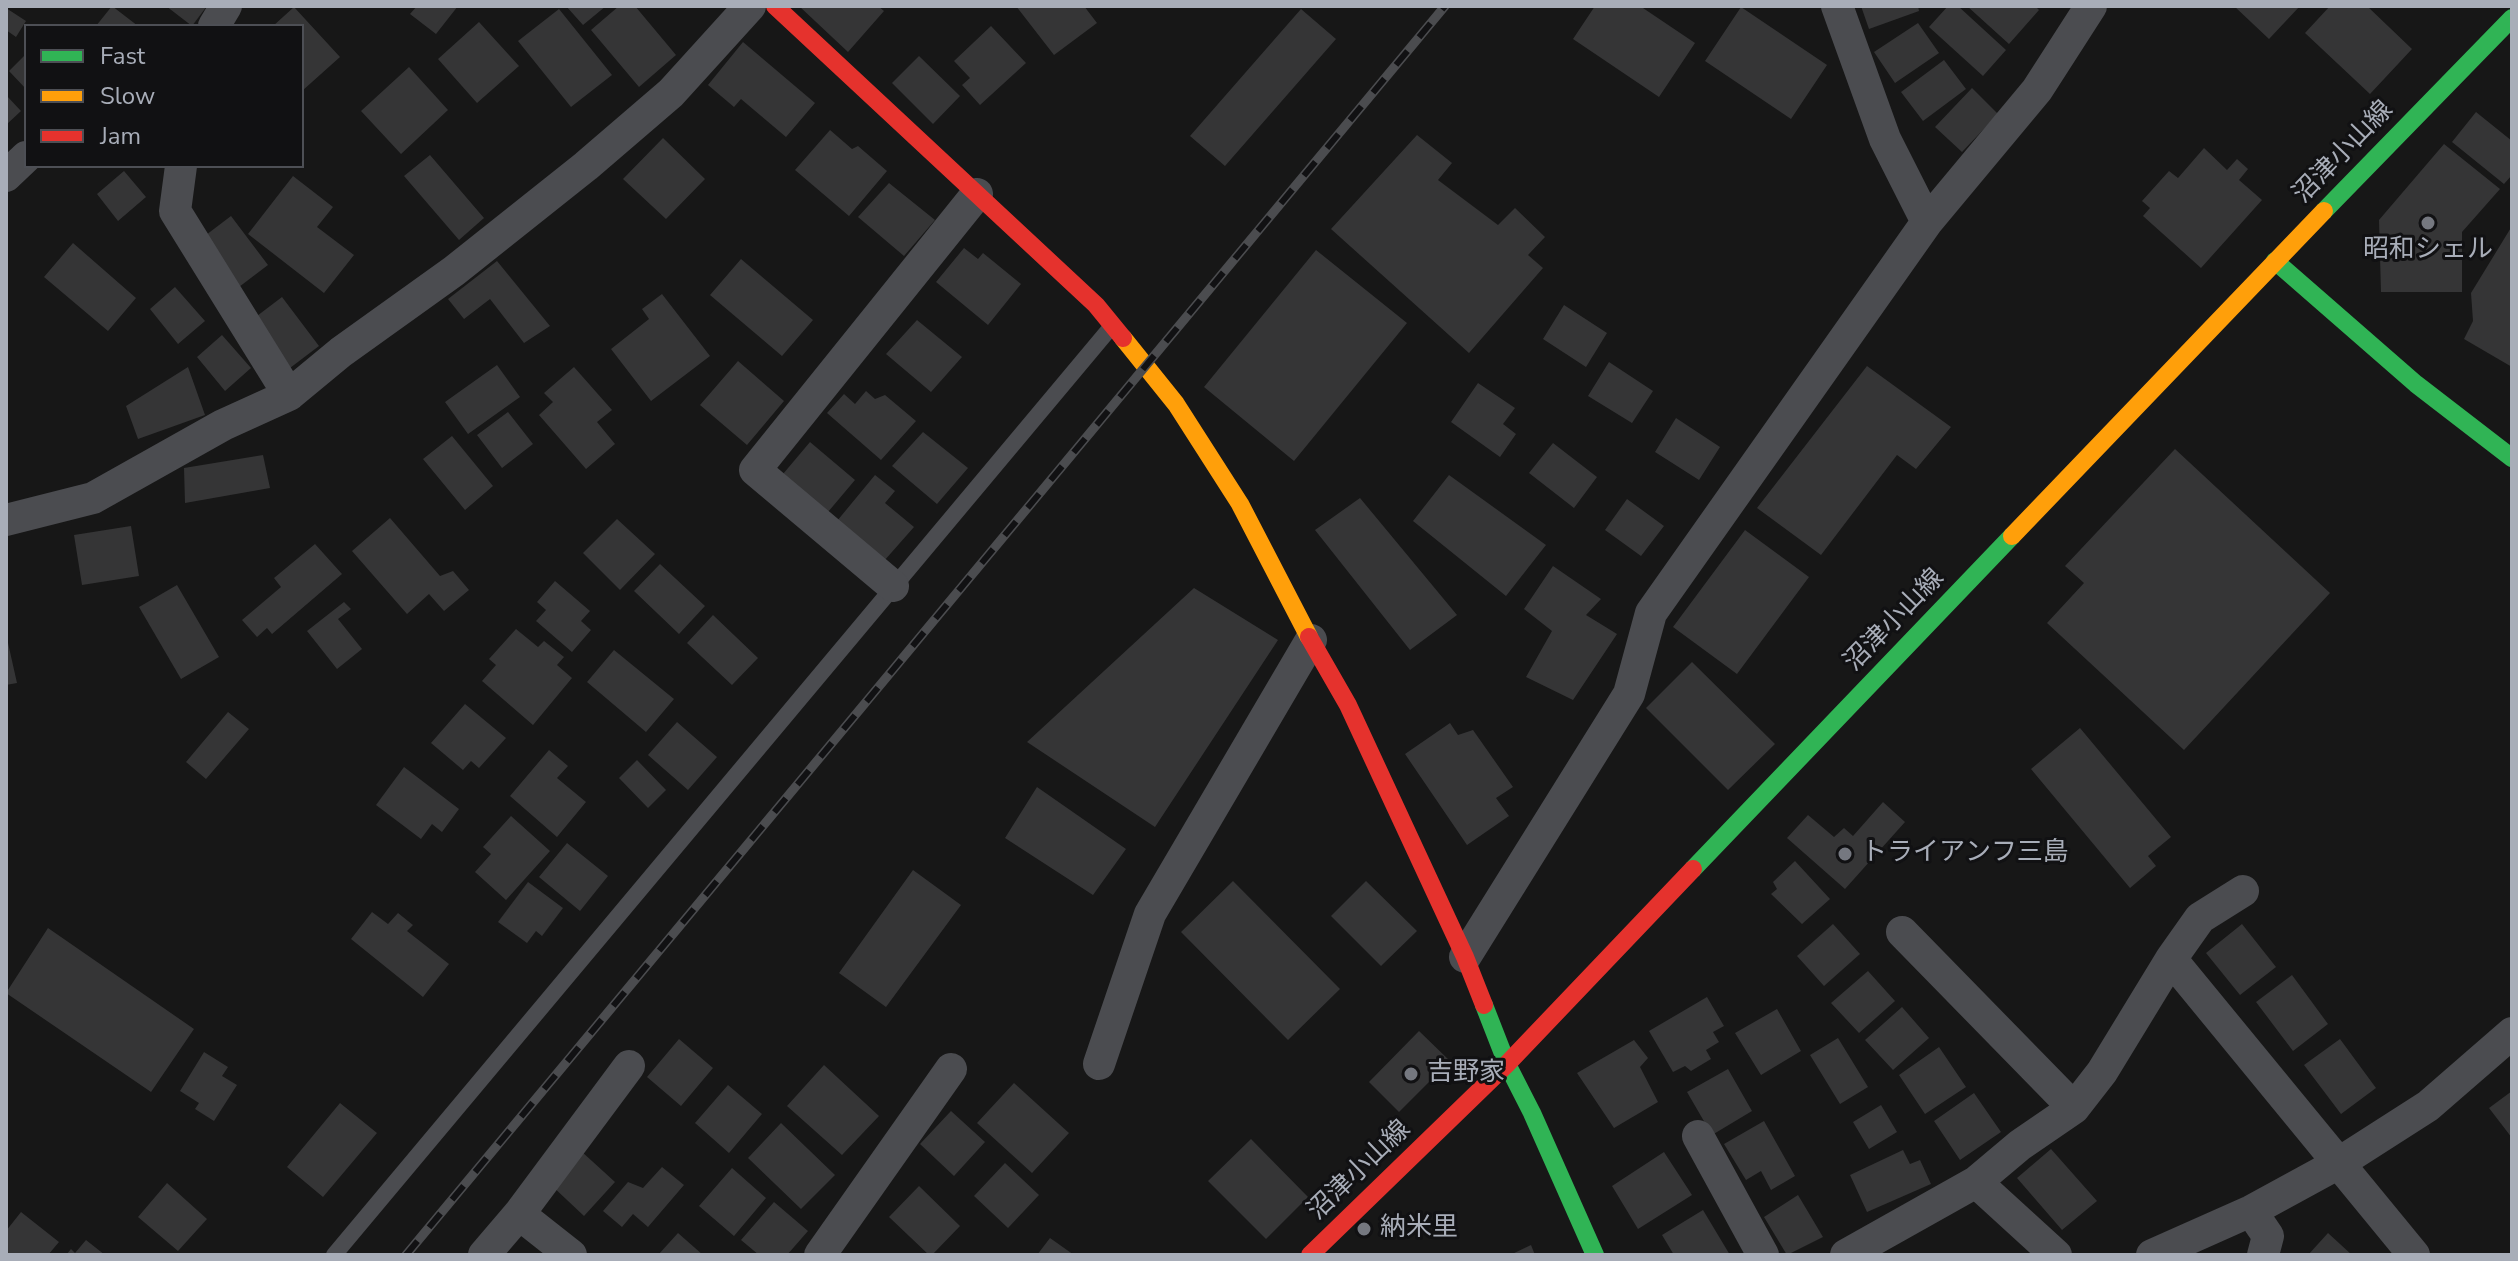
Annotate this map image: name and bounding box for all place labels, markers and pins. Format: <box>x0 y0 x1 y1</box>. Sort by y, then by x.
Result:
marker: 昭和シェル <box>2419 214 2437 232</box>
place label: 昭和シェル <box>2363 235 2493 267</box>
place label: トライアンフ三島 <box>1861 838 2069 870</box>
marker: トライアンフ三島 <box>1836 845 1854 863</box>
place label: 吉野家 <box>1427 1058 1505 1090</box>
marker: 吉野家 <box>1402 1065 1420 1083</box>
place label: 納米里 <box>1380 1213 1458 1245</box>
marker: 納米里 <box>1355 1220 1373 1238</box>

